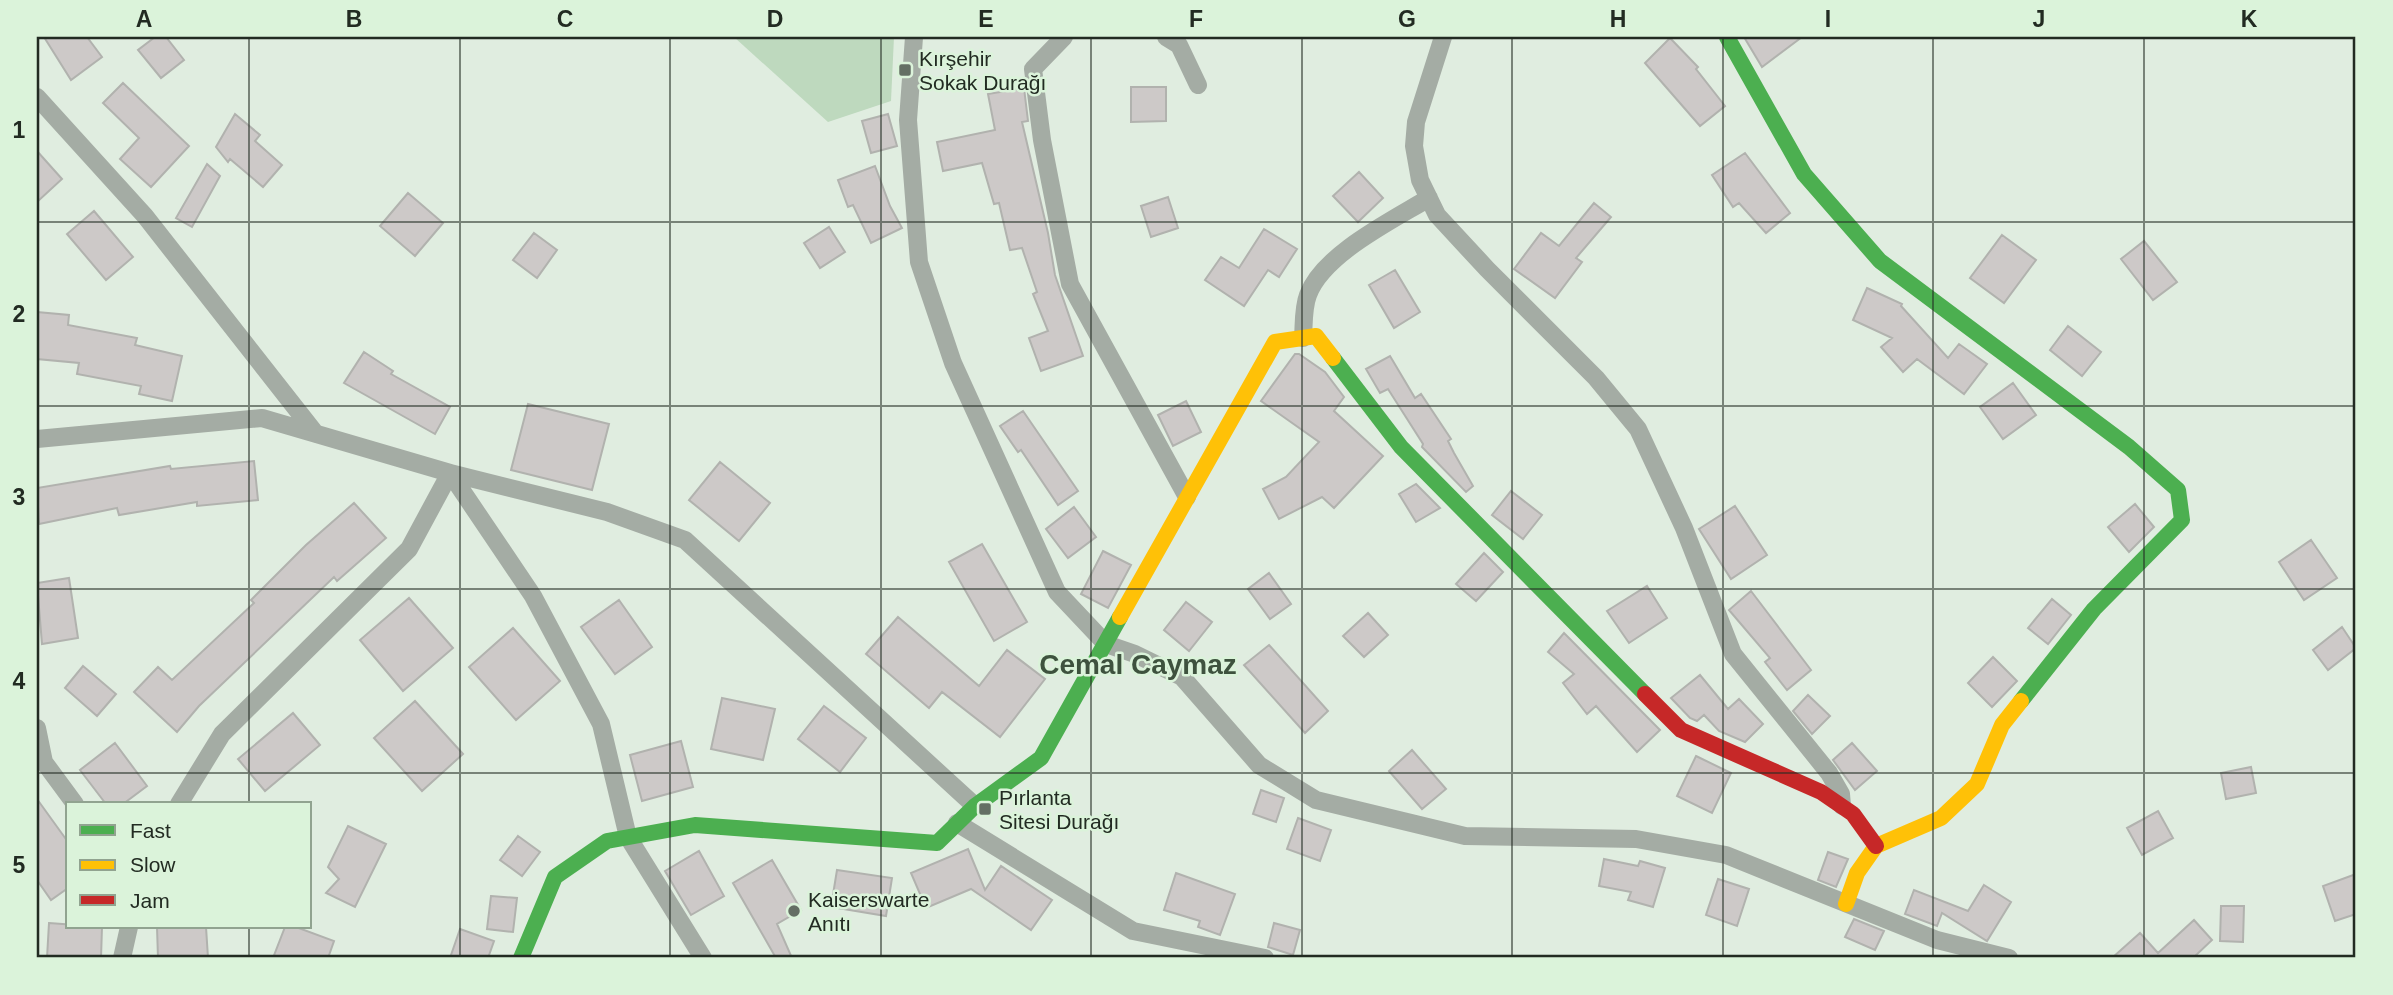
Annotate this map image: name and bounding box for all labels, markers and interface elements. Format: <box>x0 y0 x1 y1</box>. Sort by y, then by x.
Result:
text: A <box>136 6 152 32</box>
text: B <box>346 6 362 32</box>
text: C <box>557 6 573 32</box>
text: D <box>767 6 783 32</box>
text: E <box>978 6 994 32</box>
text: F <box>1189 6 1203 32</box>
text: G <box>1398 6 1416 32</box>
text: H <box>1610 6 1626 32</box>
text: I <box>1825 6 1831 32</box>
text: J <box>2033 6 2045 32</box>
text: K <box>2241 6 2258 32</box>
place label: Kırşehir Sokak Durağı <box>919 47 1046 94</box>
marker: Kırşehir Sokak Durağı <box>897 62 913 78</box>
text: 1 <box>13 117 26 143</box>
text: 2 <box>13 301 25 327</box>
text: 3 <box>13 484 25 510</box>
district label: Cemal Caymaz <box>1039 649 1237 680</box>
text: 4 <box>13 668 26 694</box>
place label: Pırlanta Sitesi Durağı <box>999 786 1119 833</box>
marker: Pırlanta Sitesi Durağı <box>977 801 993 817</box>
legend <box>66 802 312 928</box>
text: Fast <box>130 819 171 842</box>
text: 5 <box>13 852 26 878</box>
text: Slow <box>130 853 176 876</box>
place label: Kaiserswarte Anıtı <box>808 888 929 935</box>
text: Jam <box>130 889 170 912</box>
marker: Kaiserswarte Anıtı <box>786 903 802 919</box>

